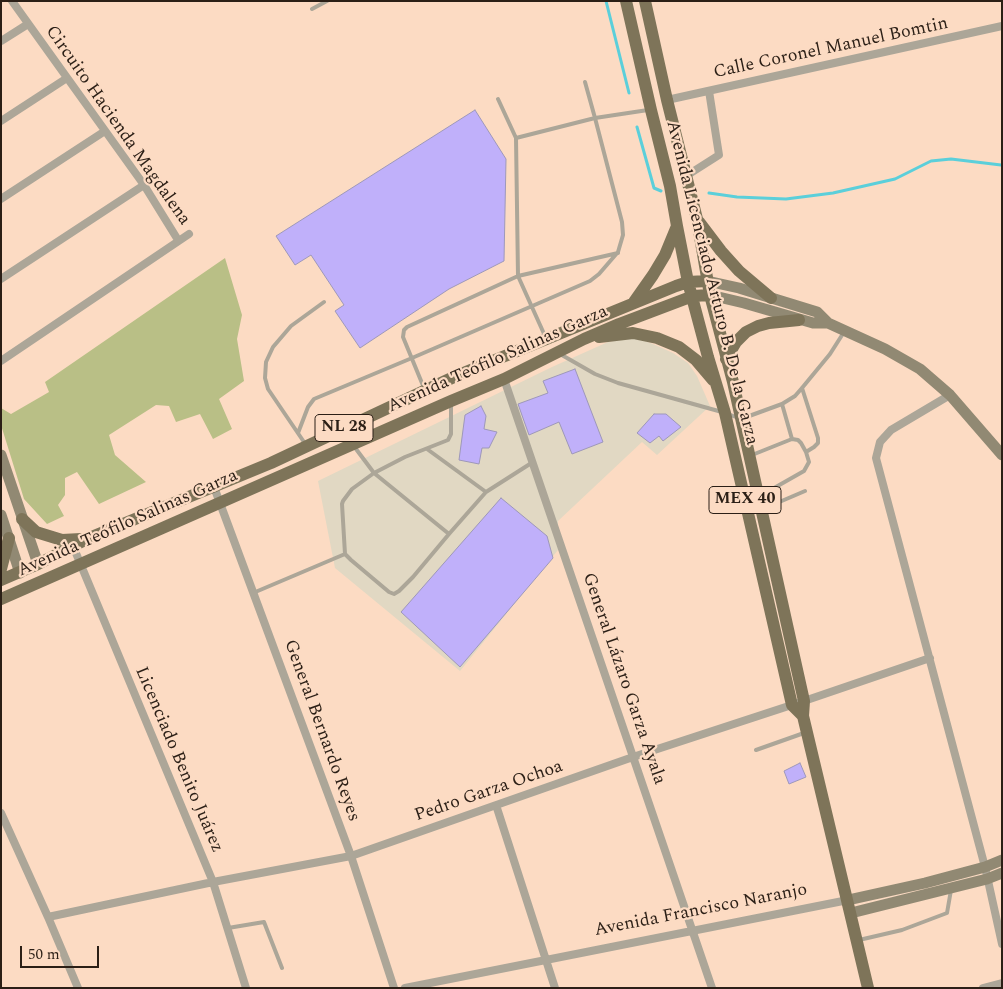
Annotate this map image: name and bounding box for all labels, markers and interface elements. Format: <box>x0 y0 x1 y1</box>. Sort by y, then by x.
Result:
street label: Calle Coronel Manuel Bomtin <box>712 14 950 84</box>
street label: Circuito Hacienda Magdalena <box>40 22 194 230</box>
street label: Avenida Licenciado Arturo B. De la Garza <box>660 118 762 448</box>
street label: Avenida Teófilo Salinas Garza <box>385 302 611 418</box>
road number: NL 28 <box>315 414 373 442</box>
street label: Avenida Teófilo Salinas Garza <box>15 466 241 582</box>
road number: MEX 40 <box>709 486 781 514</box>
street label: General Lázaro Garza Ayala <box>577 570 669 788</box>
street label: General Bernardo Reyes <box>278 637 364 825</box>
street label: Licenciado Benito Juárez <box>129 664 227 856</box>
street label: Pedro Garza Ochoa <box>412 757 566 827</box>
street label: Avenida Francisco Naranjo <box>593 880 809 942</box>
scale bar <box>22 936 101 968</box>
text: 50 m <box>28 943 60 966</box>

